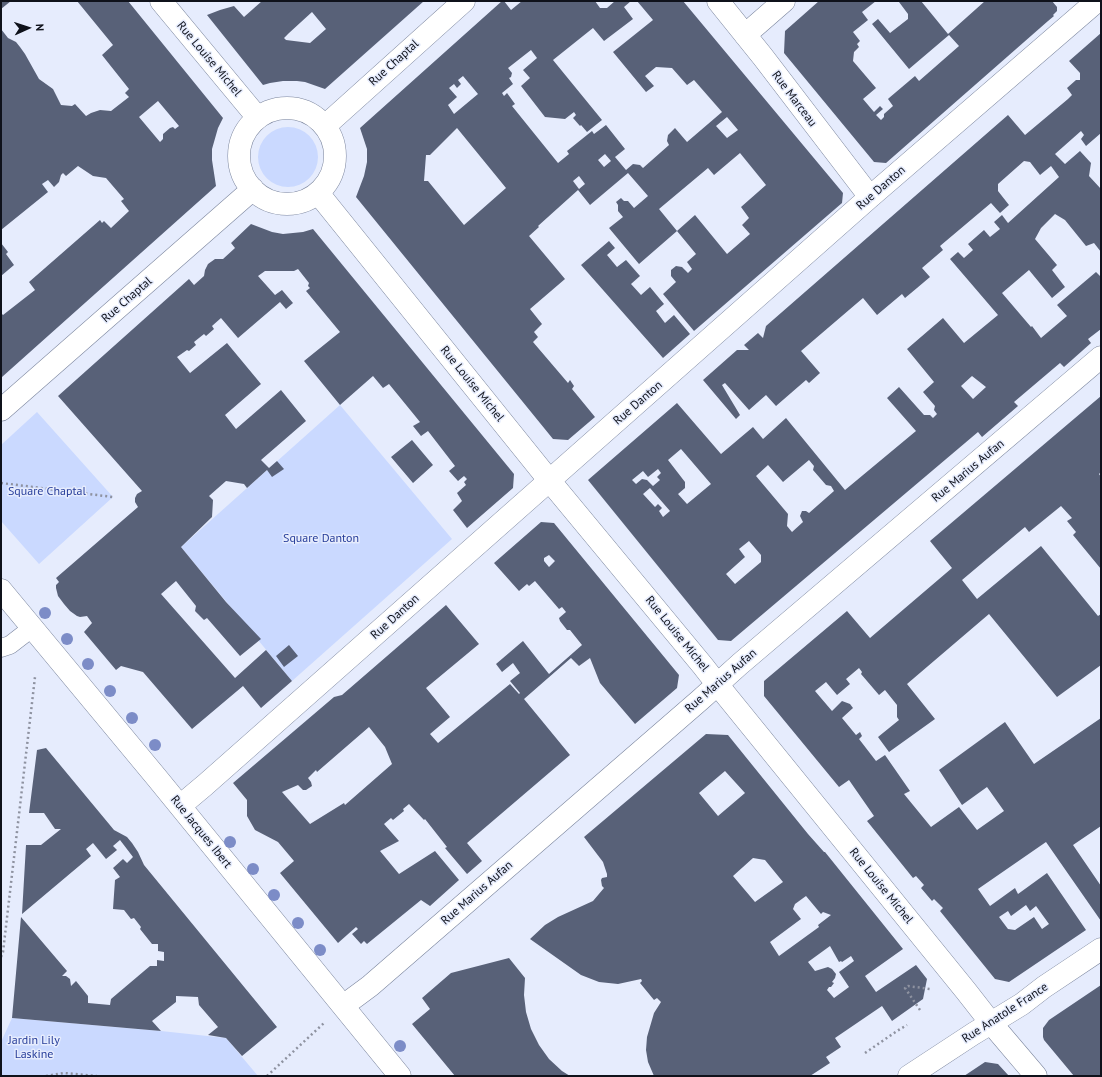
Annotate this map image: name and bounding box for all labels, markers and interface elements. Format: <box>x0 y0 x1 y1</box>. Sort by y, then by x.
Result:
north arrow <box>8 8 48 48</box>
street label: Rue Louise Michel <box>174 19 244 99</box>
text: N <box>33 23 47 31</box>
street label: Rue Chaptal <box>366 37 422 89</box>
street label: Rue Marceau <box>768 68 820 130</box>
street label: Rue Danton <box>854 163 908 213</box>
street label: Rue Chaptal <box>99 274 155 326</box>
street label: Rue Louise Michel <box>437 343 507 425</box>
street label: Rue Danton <box>611 378 665 428</box>
street label: Rue Marius Aufan <box>929 437 1007 505</box>
park label: Square Chaptal <box>8 485 86 499</box>
park label: Square Danton <box>283 532 359 546</box>
street label: Rue Danton <box>368 592 422 642</box>
street label: Rue Louise Michel <box>642 593 712 675</box>
street label: Rue Marius Aufan <box>682 646 760 716</box>
street label: Rue Jacques Ibert <box>167 793 235 871</box>
street label: Rue Louise Michel <box>846 845 916 927</box>
street label: Rue Marius Aufan <box>438 858 516 928</box>
street label: Rue Anatole France <box>959 980 1051 1046</box>
park label: Jardin Lily Laskine <box>8 1034 60 1062</box>

